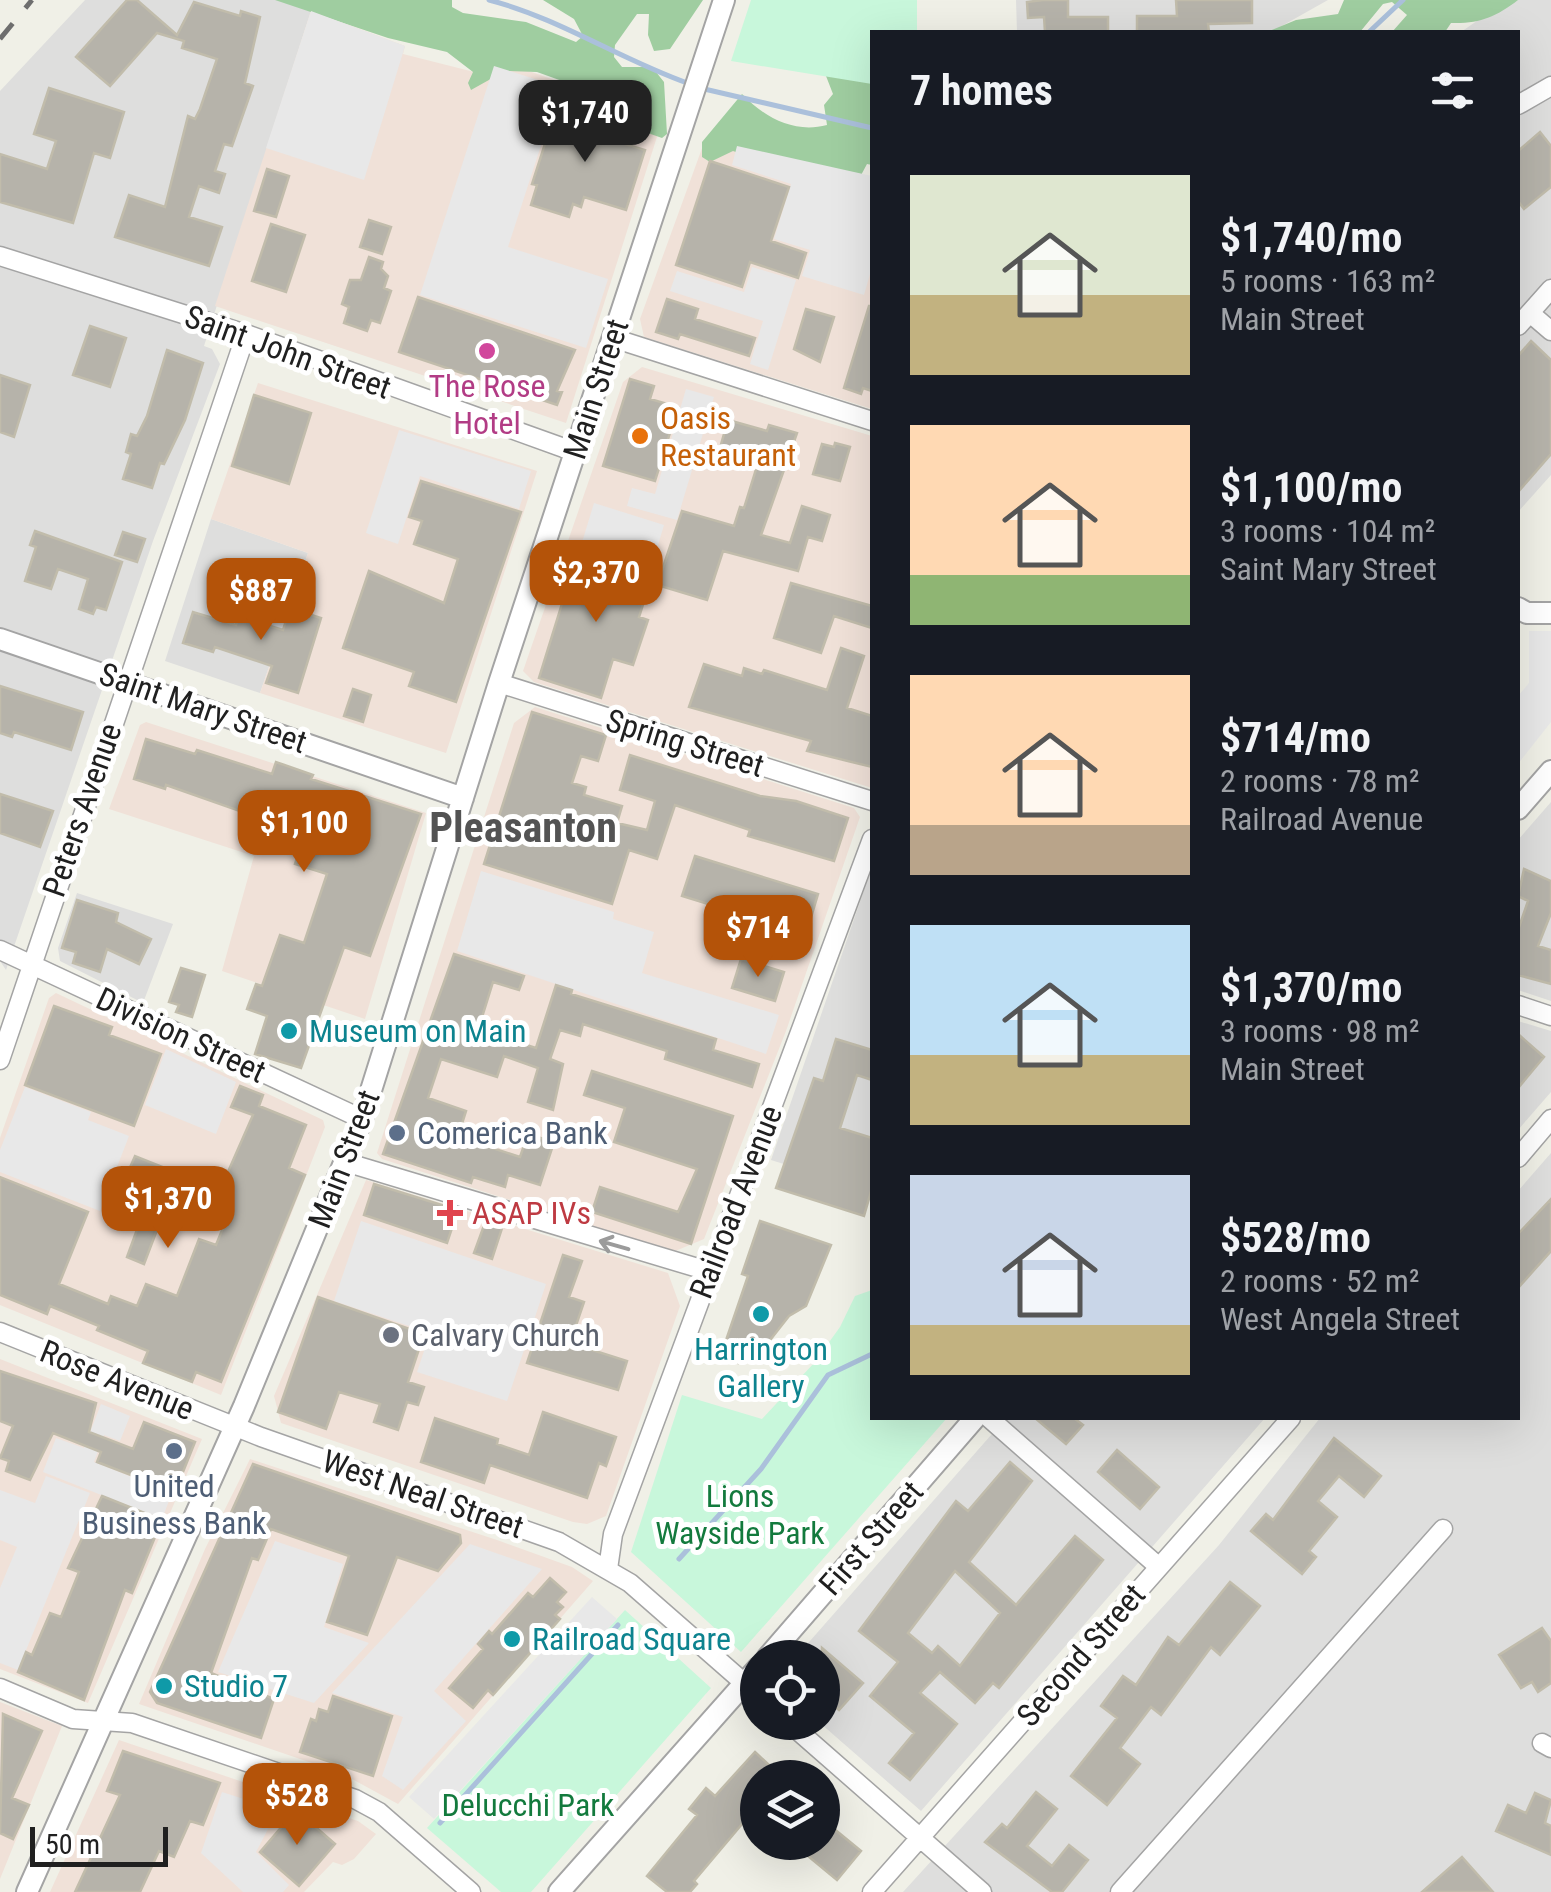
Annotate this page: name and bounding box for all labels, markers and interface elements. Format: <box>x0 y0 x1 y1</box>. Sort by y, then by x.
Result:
icon: filters <box>1425 63 1480 118</box>
text: 7 homes <box>910 66 1053 115</box>
pin: $1,740 <box>504 80 666 165</box>
text: $1,740 <box>541 93 629 131</box>
text: $1,740/mo <box>1220 213 1402 262</box>
icon: home <box>990 215 1110 335</box>
text: 5 rooms · 163 m² <box>1220 262 1435 300</box>
street label: Saint John Street <box>180 297 396 407</box>
text: Main Street <box>1220 300 1365 338</box>
street label: Main Street <box>556 314 636 464</box>
marker: The Rose Hotel <box>476 340 498 362</box>
place label: The Rose Hotel <box>428 367 546 442</box>
place label: Oasis Restaurant <box>660 399 796 474</box>
marker: Oasis Restaurant <box>629 425 651 447</box>
text: $1,100/mo <box>1220 463 1402 512</box>
icon: home <box>990 465 1110 585</box>
text: 3 rooms · 104 m² <box>1220 512 1435 550</box>
pin: $2,370 <box>515 540 677 625</box>
text: Saint Mary Street <box>1220 550 1437 588</box>
text: $2,370 <box>552 553 640 591</box>
pin: $887 <box>202 558 320 643</box>
text: $887 <box>229 571 293 609</box>
street label: Saint Mary Street <box>94 655 312 761</box>
street label: Spring Street <box>601 701 769 785</box>
text: $714/mo <box>1220 713 1371 762</box>
icon: home <box>990 715 1110 835</box>
street label: Peters Avenue <box>35 718 129 902</box>
text: 2 rooms · 78 m² <box>1220 762 1419 800</box>
pin: $1,100 <box>223 790 385 875</box>
text: Railroad Avenue <box>1220 800 1423 838</box>
text: $1,100 <box>260 803 348 841</box>
district label: Pleasanton <box>429 803 617 852</box>
pin: $714 <box>699 895 817 980</box>
text: $714 <box>726 908 790 946</box>
text: $1,370/mo <box>1220 963 1402 1012</box>
icon: home <box>990 965 1110 1085</box>
street label: Division Street <box>90 979 272 1091</box>
place label: Museum on Main <box>309 1012 526 1050</box>
text: 3 rooms · 98 m² <box>1220 1012 1419 1050</box>
marker: Museum on Main <box>278 1020 300 1042</box>
text: Main Street <box>1220 1050 1365 1088</box>
street label: Main Street <box>300 1085 388 1233</box>
street label: Railroad Avenue <box>682 1100 790 1304</box>
place label: Comerica Bank <box>417 1114 608 1152</box>
marker: Comerica Bank <box>386 1122 408 1144</box>
pin: $1,370 <box>87 1166 249 1251</box>
text: $1,370 <box>124 1179 212 1217</box>
place label: ASAP IVs <box>472 1194 591 1232</box>
marker: ASAP IVs <box>437 1200 463 1226</box>
text: $528/mo <box>1220 1213 1371 1262</box>
icon: home <box>990 1215 1110 1335</box>
one-way arrow <box>599 1235 630 1253</box>
text: 2 rooms · 52 m² <box>1220 1262 1419 1300</box>
text: West Angela Street <box>1220 1300 1460 1338</box>
marker: Harrington Gallery <box>750 1303 772 1325</box>
place label: Calvary Church <box>411 1316 600 1354</box>
marker: Calvary Church <box>380 1324 402 1346</box>
place label: Harrington Gallery <box>694 1330 828 1405</box>
street label: Rose Avenue <box>35 1332 199 1428</box>
marker: United Business Bank <box>163 1440 185 1462</box>
street label: West Neal Street <box>317 1442 529 1546</box>
place label: United Business Bank <box>82 1467 267 1542</box>
street label: First Street <box>811 1473 931 1603</box>
park label: Lions Wayside Park <box>655 1477 825 1552</box>
street label: Second Street <box>1009 1576 1153 1734</box>
place label: Railroad Square <box>532 1620 731 1658</box>
marker: Railroad Square <box>501 1628 523 1650</box>
map controls <box>740 1640 840 1860</box>
button: locate <box>740 1640 840 1740</box>
place label: Studio 7 <box>184 1667 288 1705</box>
marker: Studio 7 <box>153 1675 175 1697</box>
button: layers <box>740 1760 840 1860</box>
pin: $528 <box>238 1763 356 1848</box>
text: $528 <box>265 1776 329 1814</box>
park label: Delucchi Park <box>442 1786 615 1824</box>
scale bar <box>30 1822 168 1866</box>
text: 50 m <box>45 1828 100 1861</box>

